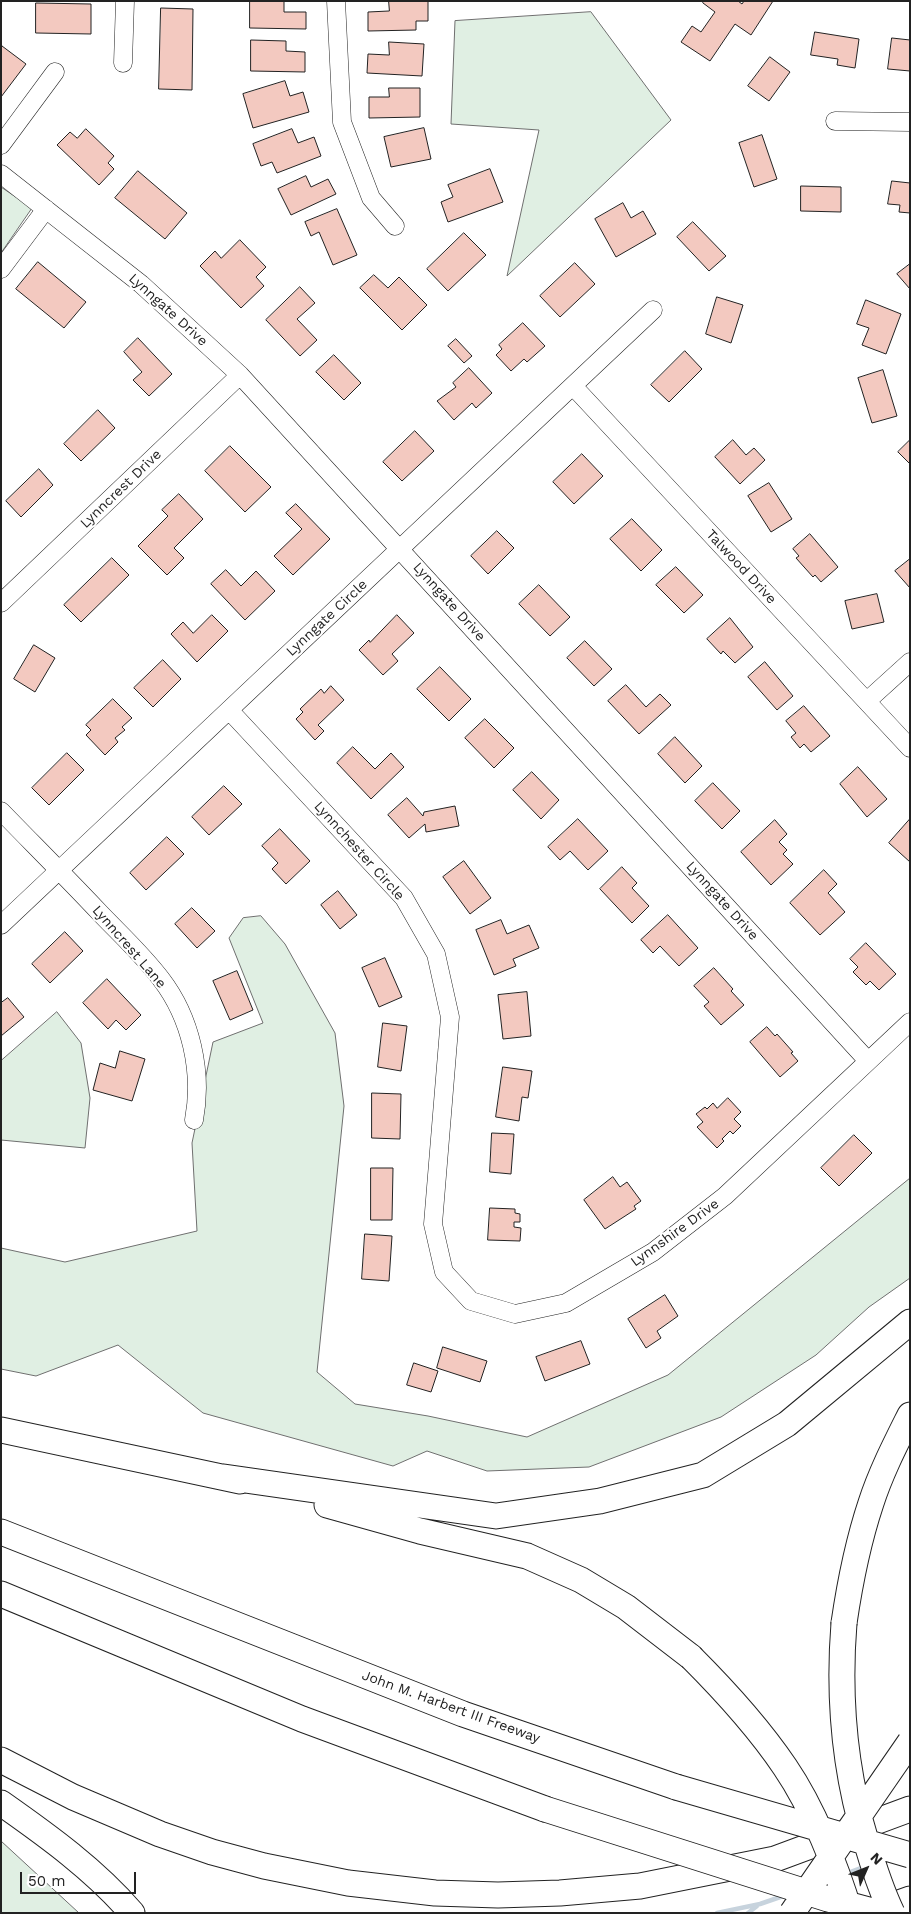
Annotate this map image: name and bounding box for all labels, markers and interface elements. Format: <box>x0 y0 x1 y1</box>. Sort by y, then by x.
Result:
street label: Lynngate Drive <box>125 270 211 350</box>
street label: Lynncrest Drive <box>77 446 165 532</box>
street label: Talwood Drive <box>702 526 780 608</box>
street label: Lynngate Drive <box>409 559 489 645</box>
street label: Lynngate Circle <box>283 576 371 660</box>
street label: Lynnchester Circle <box>310 798 408 904</box>
street label: Lynngate Drive <box>682 858 762 944</box>
street label: Lynncrest Lane <box>89 902 169 992</box>
street label: Lynnshire Drive <box>628 1195 722 1271</box>
street label: John M. Harbert III Freeway <box>360 1667 542 1747</box>
north arrow <box>841 1844 891 1894</box>
text: N <box>867 1849 886 1868</box>
scale bar <box>22 1862 139 1894</box>
text: 50 m <box>28 1872 65 1890</box>

